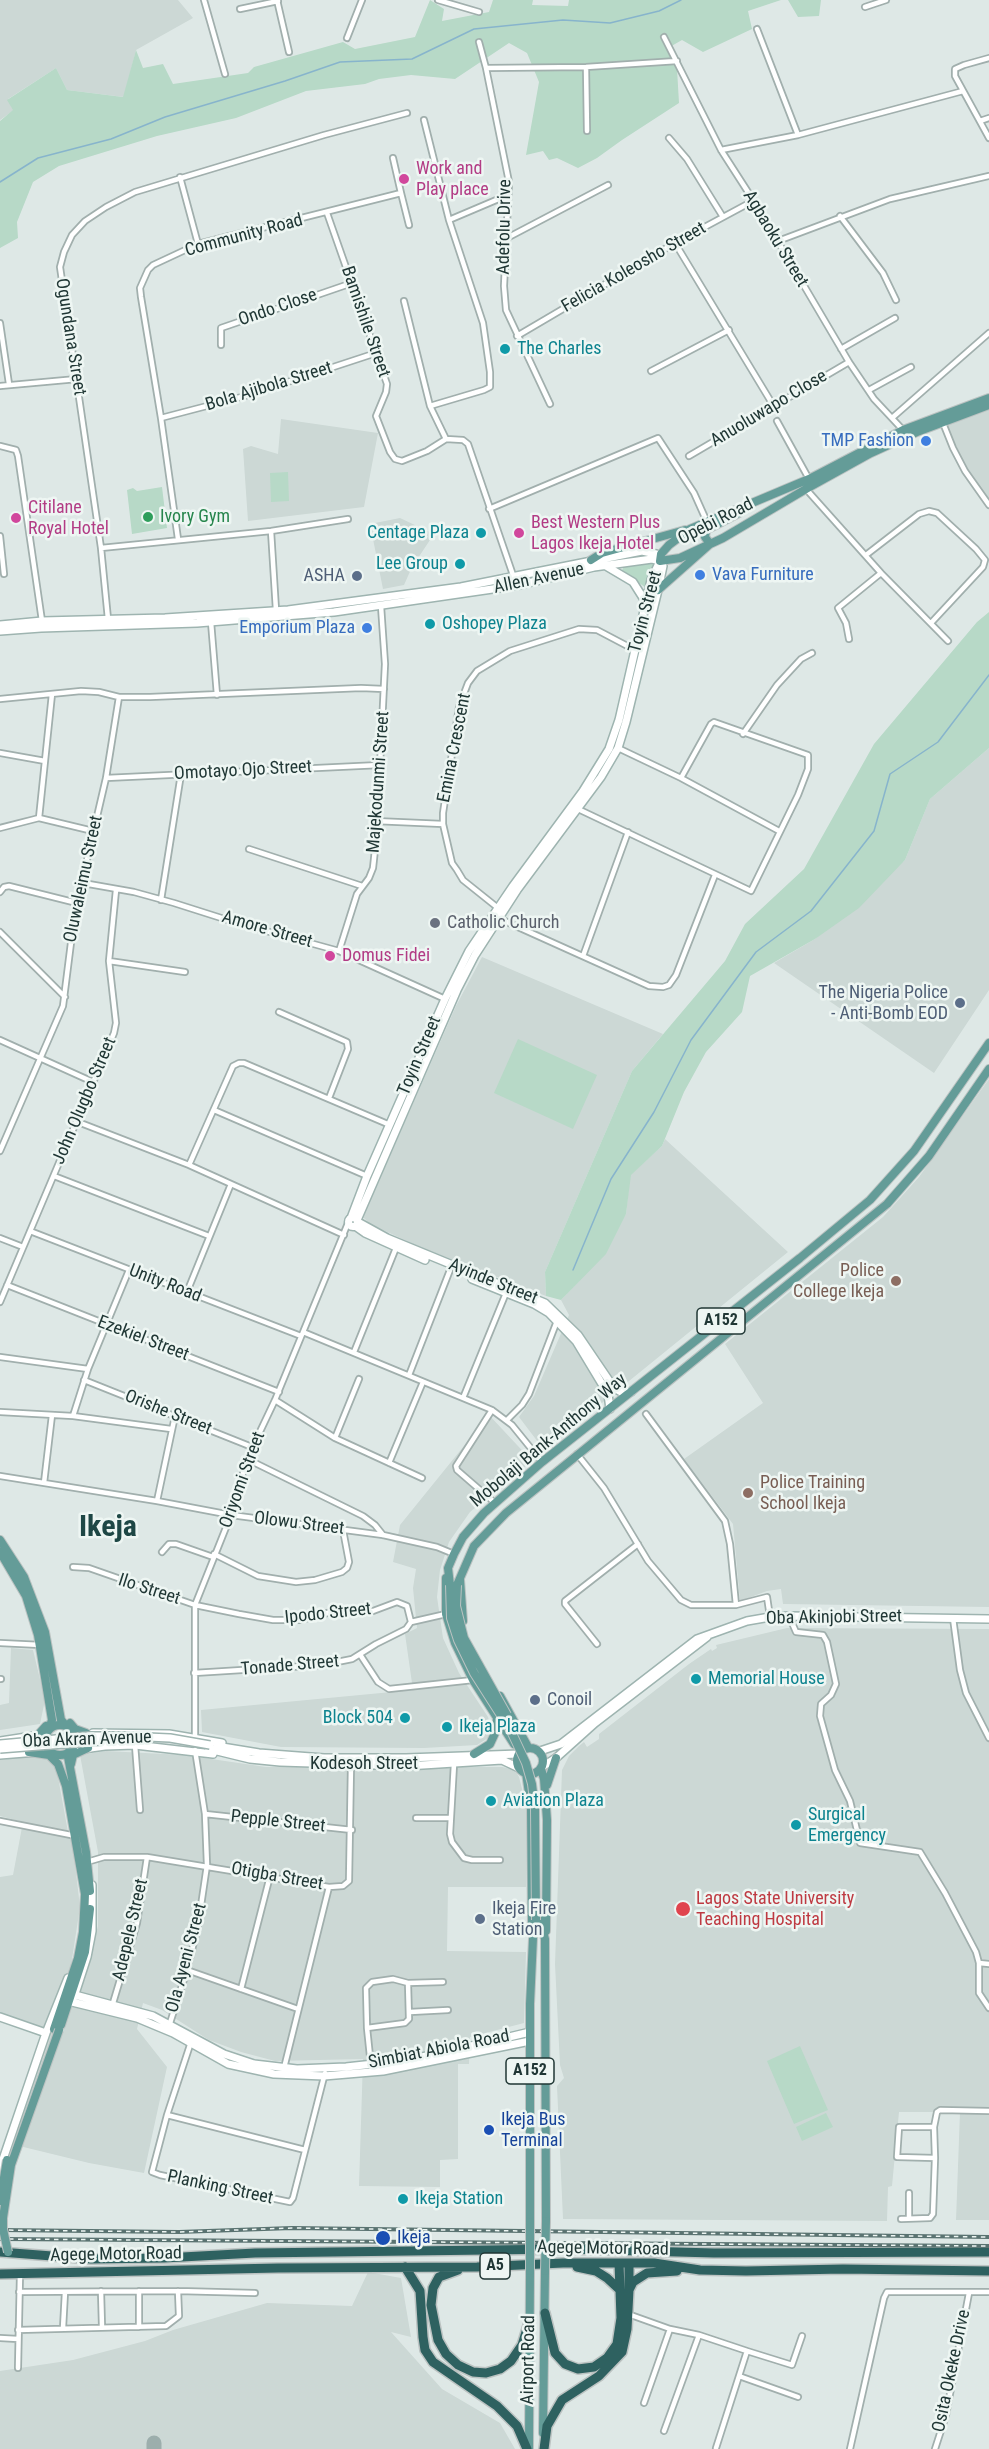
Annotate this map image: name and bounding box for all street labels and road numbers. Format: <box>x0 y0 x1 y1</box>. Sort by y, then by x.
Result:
street label: Adefolu Drive <box>493 179 517 275</box>
street label: Agbaoku Street <box>738 187 812 291</box>
street label: Community Road <box>183 210 305 262</box>
street label: Felicia Koleosho Street <box>558 218 710 318</box>
street label: Bamishile Street <box>336 264 394 380</box>
street label: Ogundana Street <box>50 277 90 397</box>
street label: Ondo Close <box>236 284 320 332</box>
street label: Bola Ajibola Street <box>203 357 335 417</box>
street label: Anuoluwapo Close <box>707 366 831 452</box>
street label: Opebi Road <box>675 494 757 550</box>
street label: Allen Avenue <box>492 559 586 599</box>
street label: Toyin Street <box>625 569 667 655</box>
street label: Emina Crescent <box>434 691 476 805</box>
street label: Majekodunmi Street <box>363 710 395 854</box>
street label: Omotayo Ojo Street <box>174 757 312 785</box>
street label: Oluwaleimu Street <box>60 814 108 944</box>
street label: Amore Street <box>219 907 315 953</box>
street label: Toyin Street <box>394 1013 446 1099</box>
street label: John Olugbo Street <box>48 1034 122 1168</box>
street label: Ayinde Street <box>445 1254 541 1310</box>
street label: Unity Road <box>126 1260 204 1308</box>
road number: A152 <box>697 1308 745 1334</box>
street label: Ezekiel Street <box>94 1312 192 1366</box>
street label: Mobolaji Bank-Anthony Way <box>467 1369 631 1513</box>
street label: Orishe Street <box>121 1386 215 1440</box>
street label: Oriyomi Street <box>216 1429 270 1531</box>
street label: Olowu Street <box>253 1508 345 1540</box>
street label: Ilo Street <box>115 1570 183 1610</box>
street label: Ipodo Street <box>284 1599 372 1629</box>
street label: Oba Akinjobi Street <box>766 1606 902 1630</box>
street label: Tonade Street <box>240 1651 340 1681</box>
street label: Oba Akran Avenue <box>22 1727 152 1753</box>
street label: Kodesoh Street <box>310 1753 418 1775</box>
street label: Pepple Street <box>230 1806 326 1838</box>
street label: Otigba Street <box>229 1858 325 1896</box>
street label: Adepele Street <box>109 1877 153 1983</box>
street label: Ola Ayeni Street <box>162 1901 212 2015</box>
street label: Simbiat Abiola Road <box>366 2026 512 2074</box>
road number: A152 <box>506 2058 554 2084</box>
street label: Planking Street <box>165 2166 275 2210</box>
street label: Agege Motor Road <box>537 2237 669 2261</box>
street label: Agege Motor Road <box>50 2243 182 2267</box>
road number: A5 <box>480 2253 510 2279</box>
street label: Osita Okeke Drive <box>928 2308 976 2434</box>
street label: Airport Road <box>517 2315 541 2405</box>

